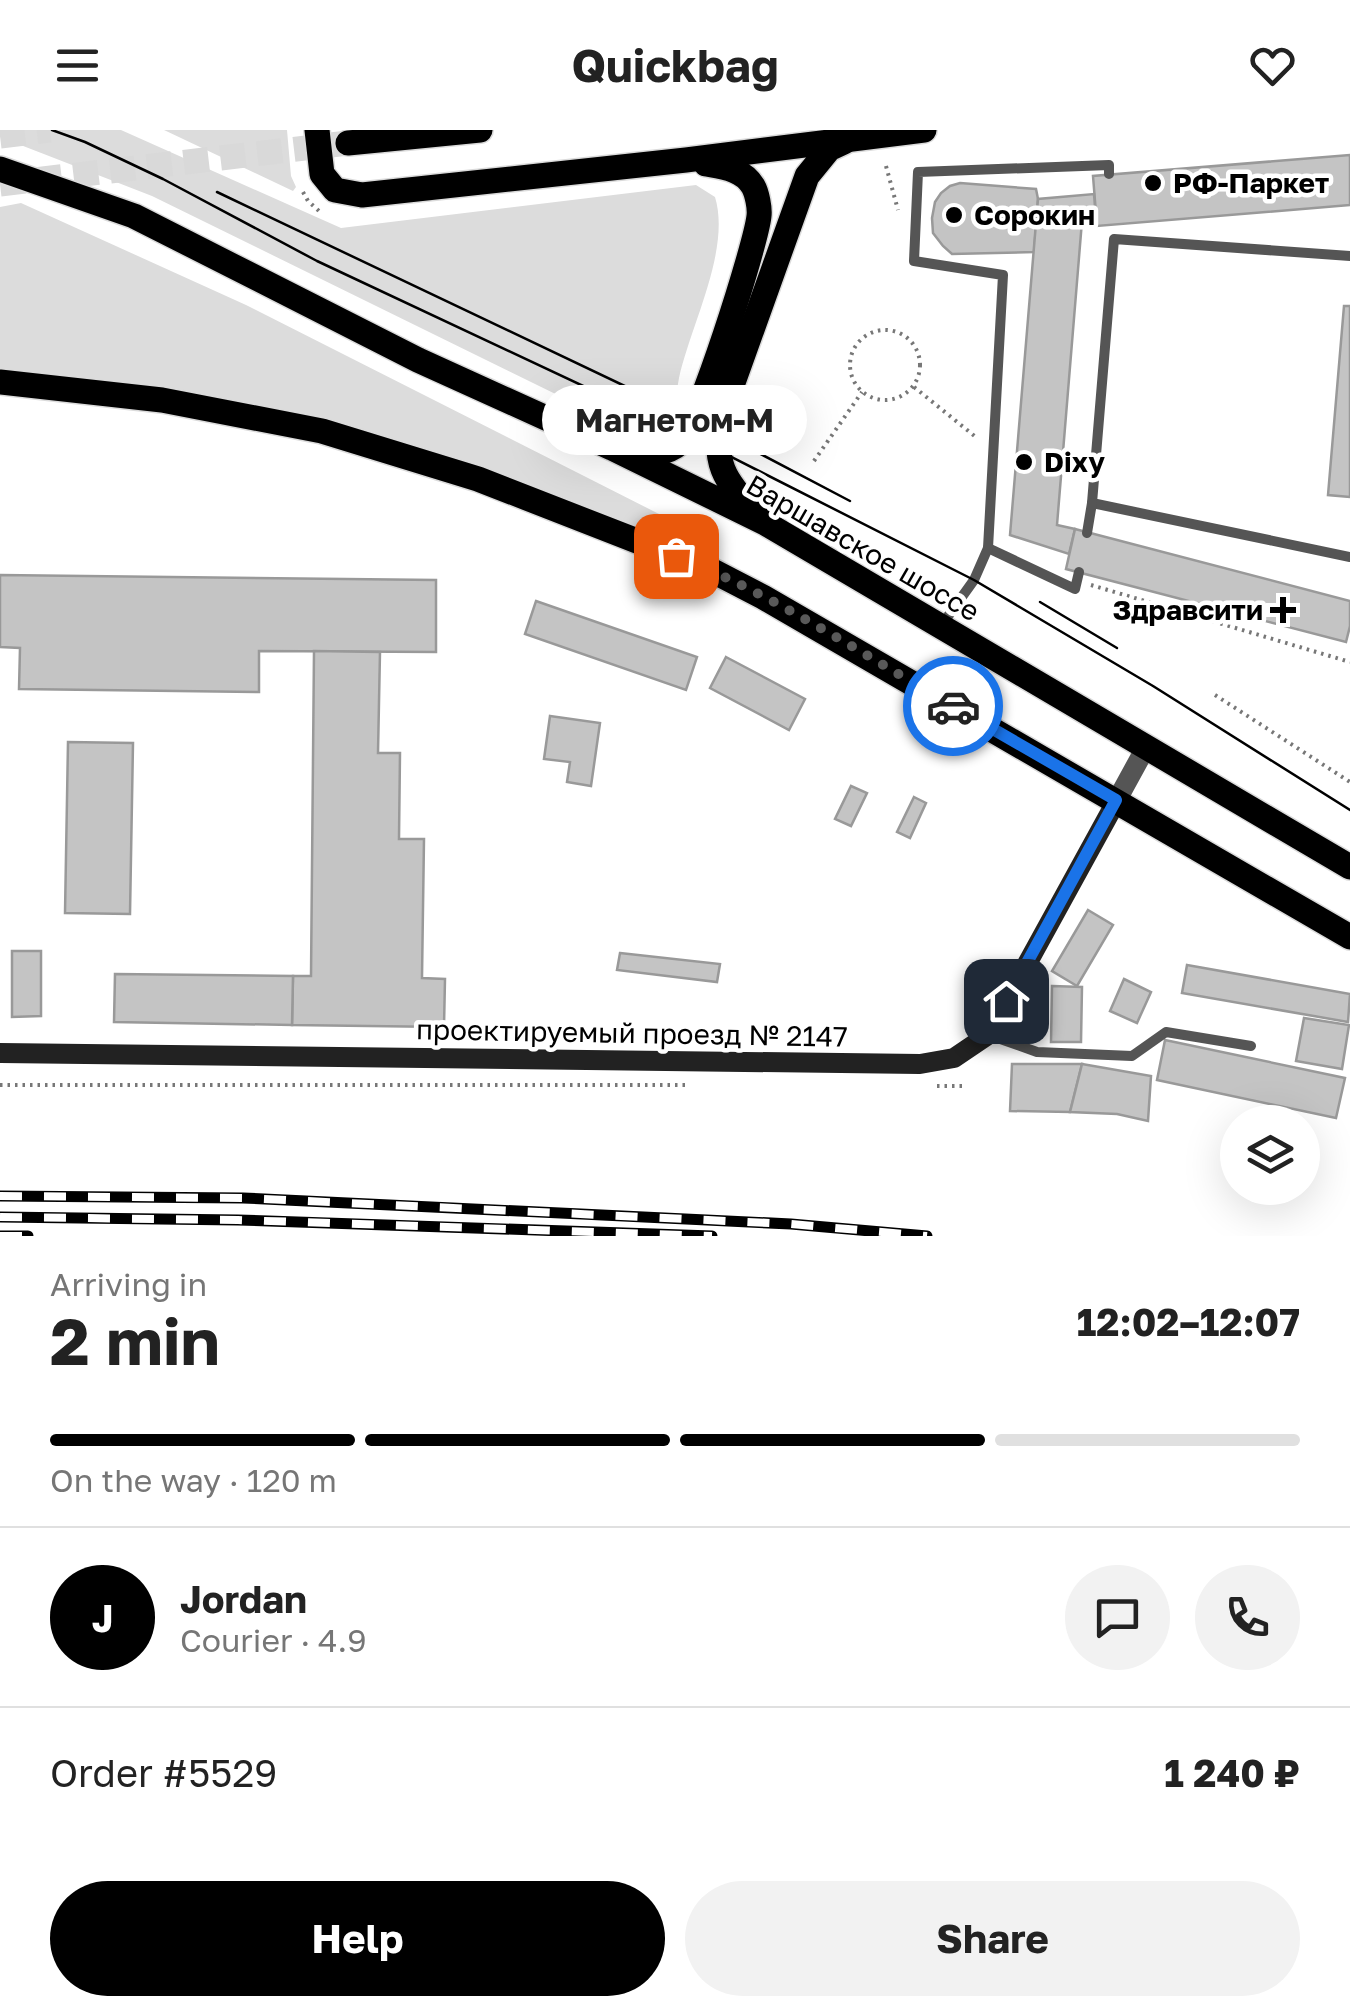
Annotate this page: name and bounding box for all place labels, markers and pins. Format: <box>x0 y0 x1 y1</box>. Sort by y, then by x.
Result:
place label: РФ-Паркет <box>1173 166 1329 199</box>
marker: РФ-Паркет <box>1142 172 1164 194</box>
place label: Сорокин <box>974 198 1095 231</box>
marker: Сорокин <box>943 204 965 226</box>
callout: Магнетом-М <box>544 386 808 456</box>
place label: Dixy <box>1044 445 1105 478</box>
marker: Dixy <box>1013 451 1035 473</box>
pin <box>634 514 719 599</box>
place label: Здравсити <box>1112 593 1263 626</box>
marker: Здравсити <box>1272 599 1294 621</box>
pin <box>964 959 1049 1044</box>

